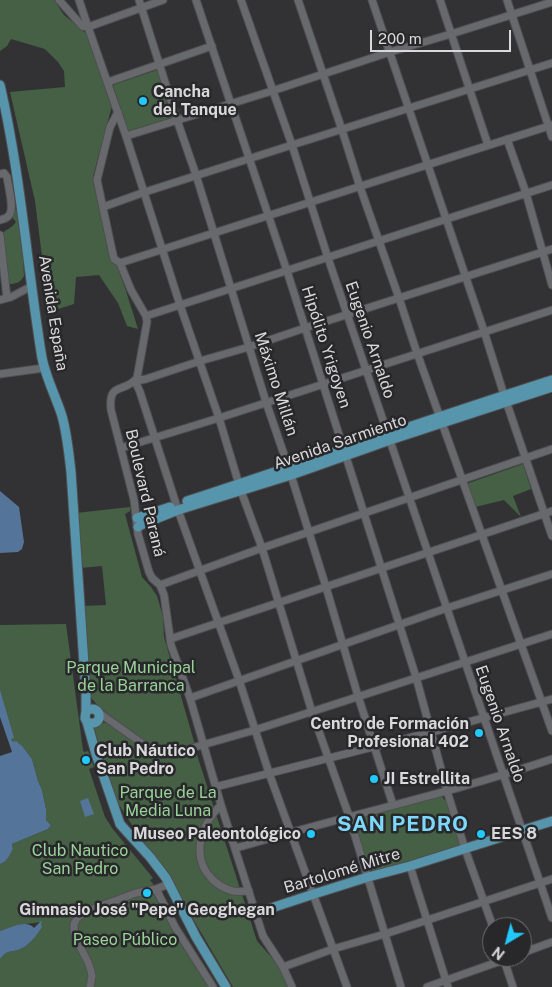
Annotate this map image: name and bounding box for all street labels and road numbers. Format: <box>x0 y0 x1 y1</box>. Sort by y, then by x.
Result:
street label: Avenida España <box>34 254 72 372</box>
street label: Eugenio Arnaldo <box>341 279 399 401</box>
street label: Hipólito Yrigoyen <box>297 283 355 411</box>
street label: Máximo Millán <box>250 330 302 438</box>
street label: Avenida Sarmiento <box>271 410 409 474</box>
street label: Boulevard Paraná <box>121 427 169 559</box>
street label: Eugenio Arnaldo <box>471 663 529 785</box>
street label: Bartolomé Mitre <box>282 844 402 898</box>

